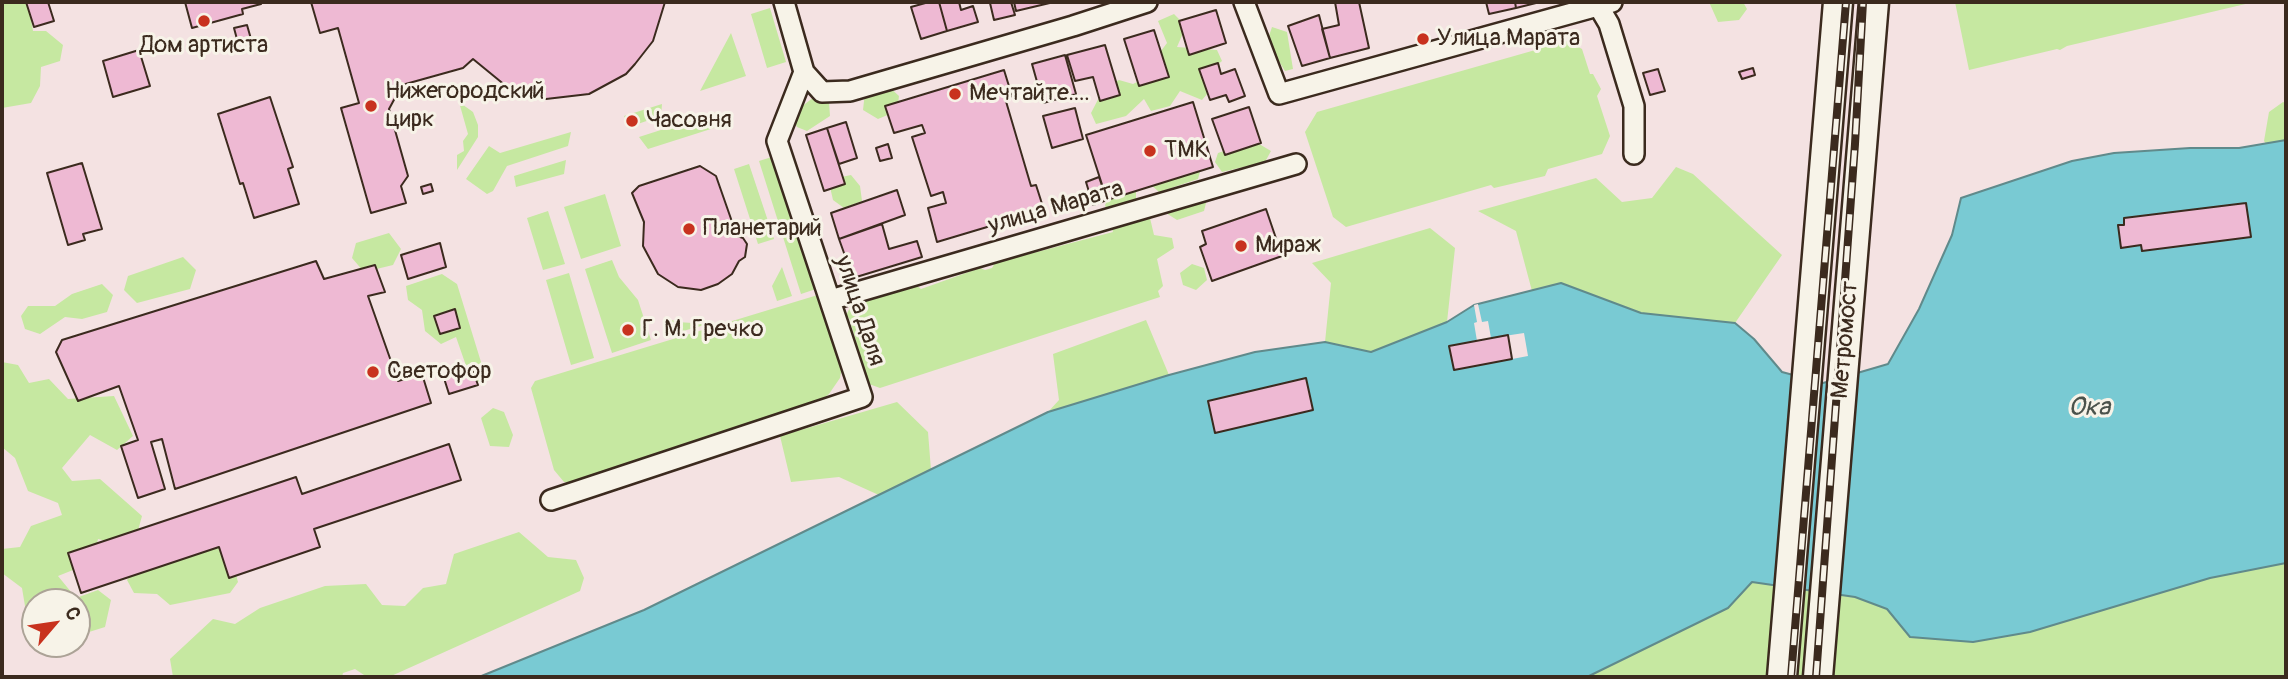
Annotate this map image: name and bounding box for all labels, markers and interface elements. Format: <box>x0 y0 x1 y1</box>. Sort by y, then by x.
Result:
marker: Дом артиста <box>196 13 212 29</box>
place label: Улица Марата <box>1437 25 1580 53</box>
marker: Улица Марата <box>1415 31 1431 47</box>
place label: Дом артиста <box>140 32 268 60</box>
place label: Нижегородский цирк <box>385 78 545 134</box>
place label: Мечтайте.... <box>969 80 1090 108</box>
marker: Мечтайте.... <box>947 86 963 102</box>
marker: Нижегородский цирк <box>363 98 379 114</box>
place label: Часовня <box>646 107 732 135</box>
marker: Часовня <box>624 113 640 129</box>
place label: ТМК <box>1164 137 1208 165</box>
marker: ТМК <box>1142 143 1158 159</box>
street label: улица Марата <box>985 175 1127 241</box>
place label: Планетарий <box>703 215 822 243</box>
marker: Планетарий <box>681 221 697 237</box>
place label: Мираж <box>1255 232 1321 260</box>
marker: Мираж <box>1233 238 1249 254</box>
street label: улица Даля <box>828 252 890 370</box>
street label: Метромост <box>1827 280 1865 400</box>
place label: Г. М. Гречко <box>642 316 764 344</box>
marker: Г. М. Гречко <box>620 322 636 338</box>
place label: Светофор <box>387 358 492 386</box>
marker: Светофор <box>365 364 381 380</box>
water label: Ока <box>2068 392 2110 424</box>
north arrow <box>21 588 91 658</box>
text: С <box>59 603 86 625</box>

